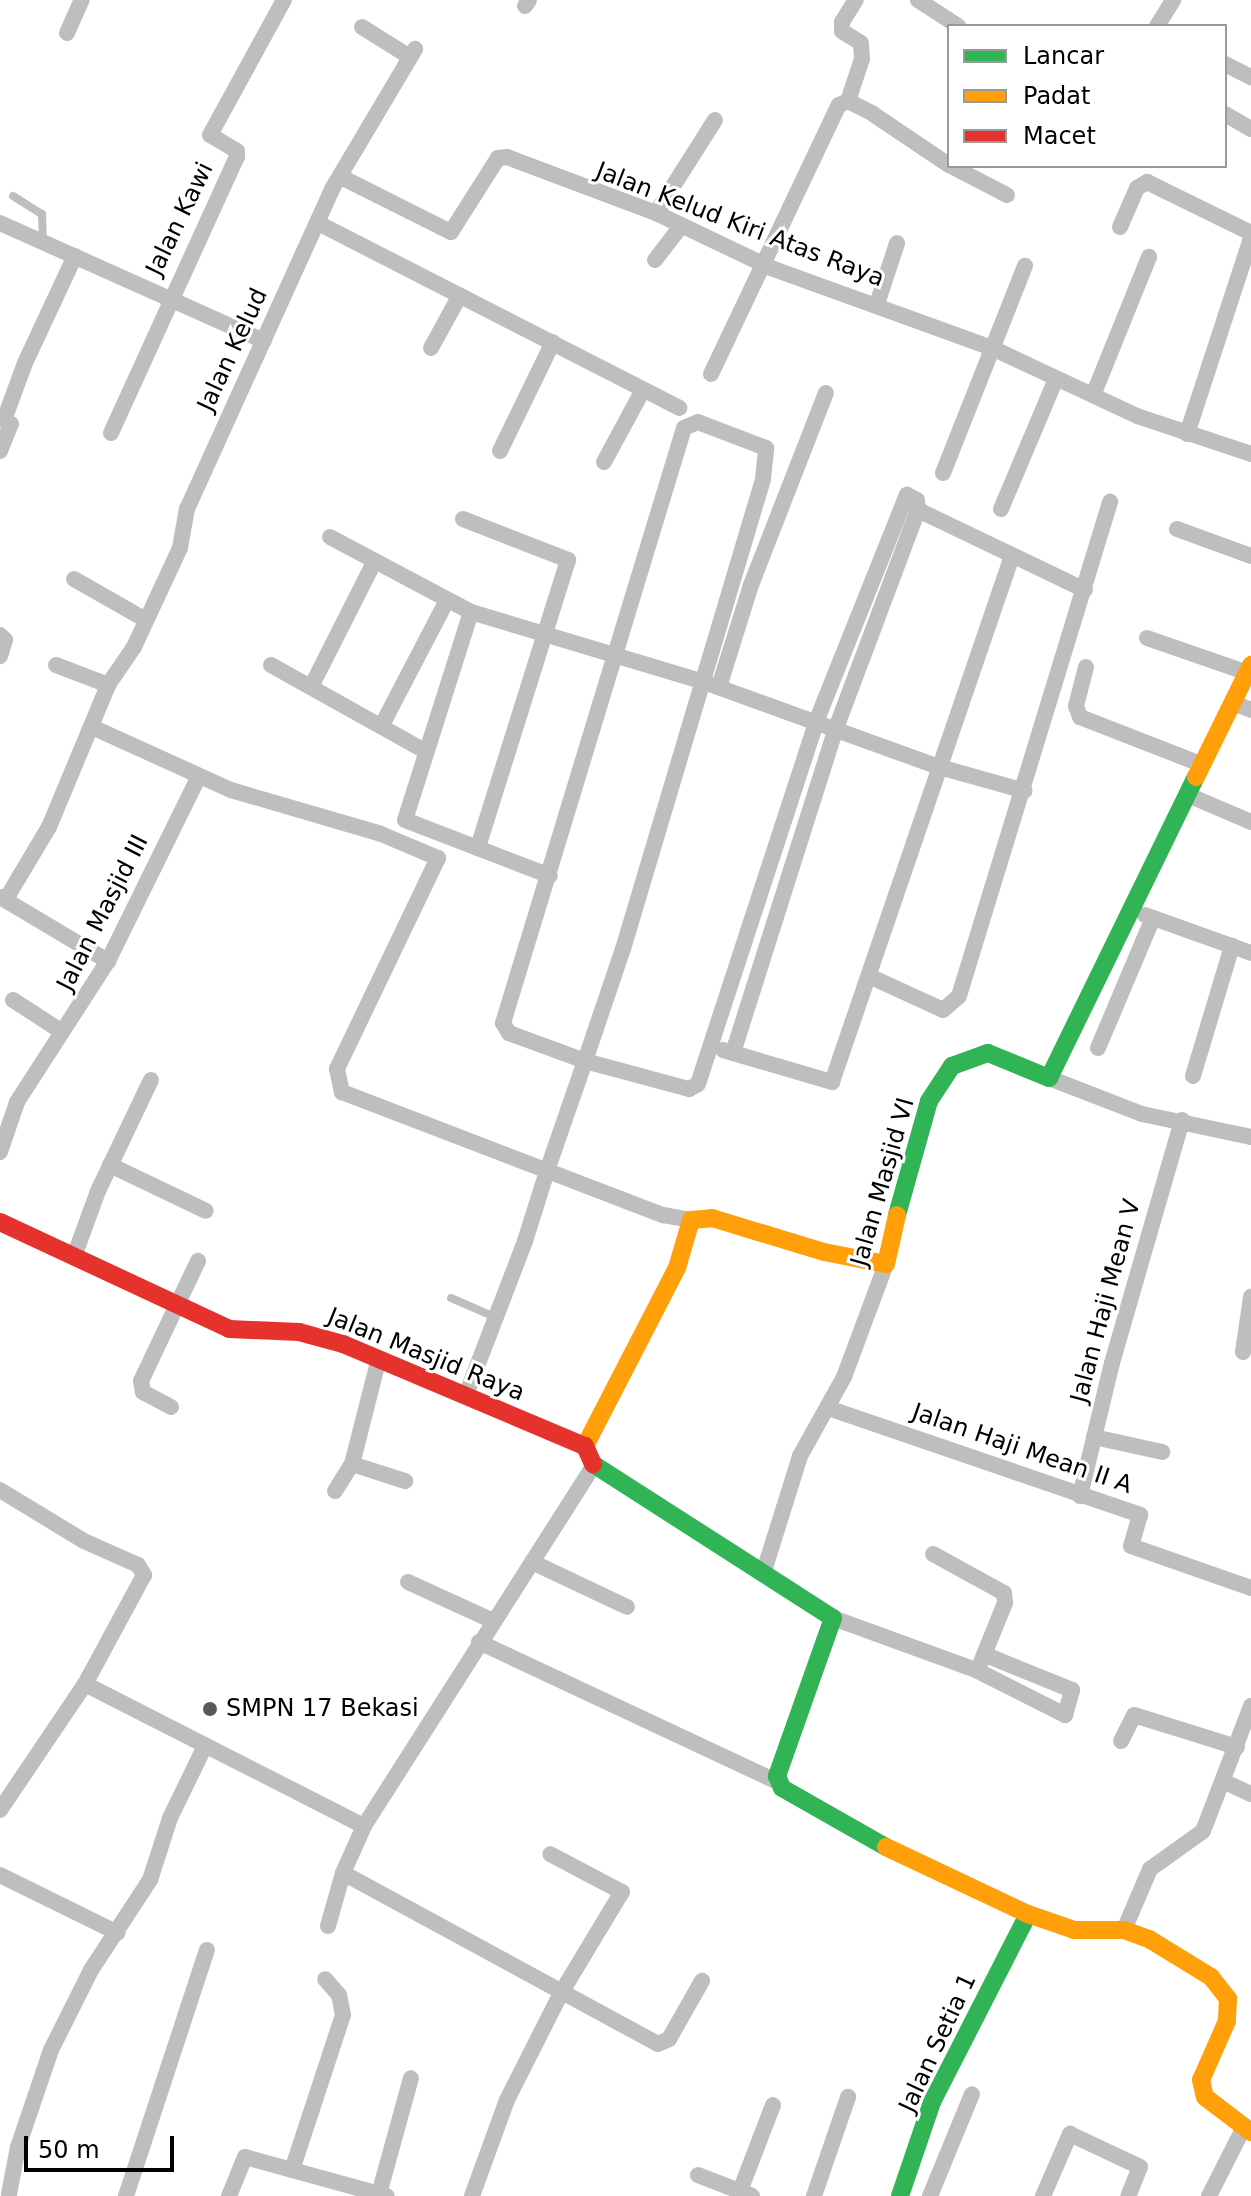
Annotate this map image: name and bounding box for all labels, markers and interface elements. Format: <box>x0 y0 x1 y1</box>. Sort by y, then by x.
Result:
legend <box>947 24 1227 168</box>
text: Lancar <box>1023 42 1104 70</box>
text: Padat <box>1023 82 1090 110</box>
text: Macet <box>1023 122 1096 150</box>
street label: Jalan Kelud Kiri Atas Raya <box>592 157 888 293</box>
street label: Jalan Kawi <box>140 158 220 280</box>
street label: Jalan Kelud <box>192 284 274 416</box>
street label: Jalan Masjid III <box>51 830 155 996</box>
street label: Jalan Masjid VI <box>845 1095 921 1269</box>
street label: Jalan Haji Mean V <box>1065 1196 1147 1406</box>
street label: Jalan Masjid Raya <box>323 1302 529 1408</box>
street label: Jalan Haji Mean II A <box>908 1398 1136 1500</box>
place label: SMPN 17 Bekasi <box>226 1695 419 1723</box>
marker: SMPN 17 Bekasi <box>201 1700 219 1718</box>
street label: Jalan Setia 1 <box>893 1969 983 2117</box>
scale bar <box>28 2120 178 2170</box>
text: 50 m <box>38 2136 100 2164</box>

